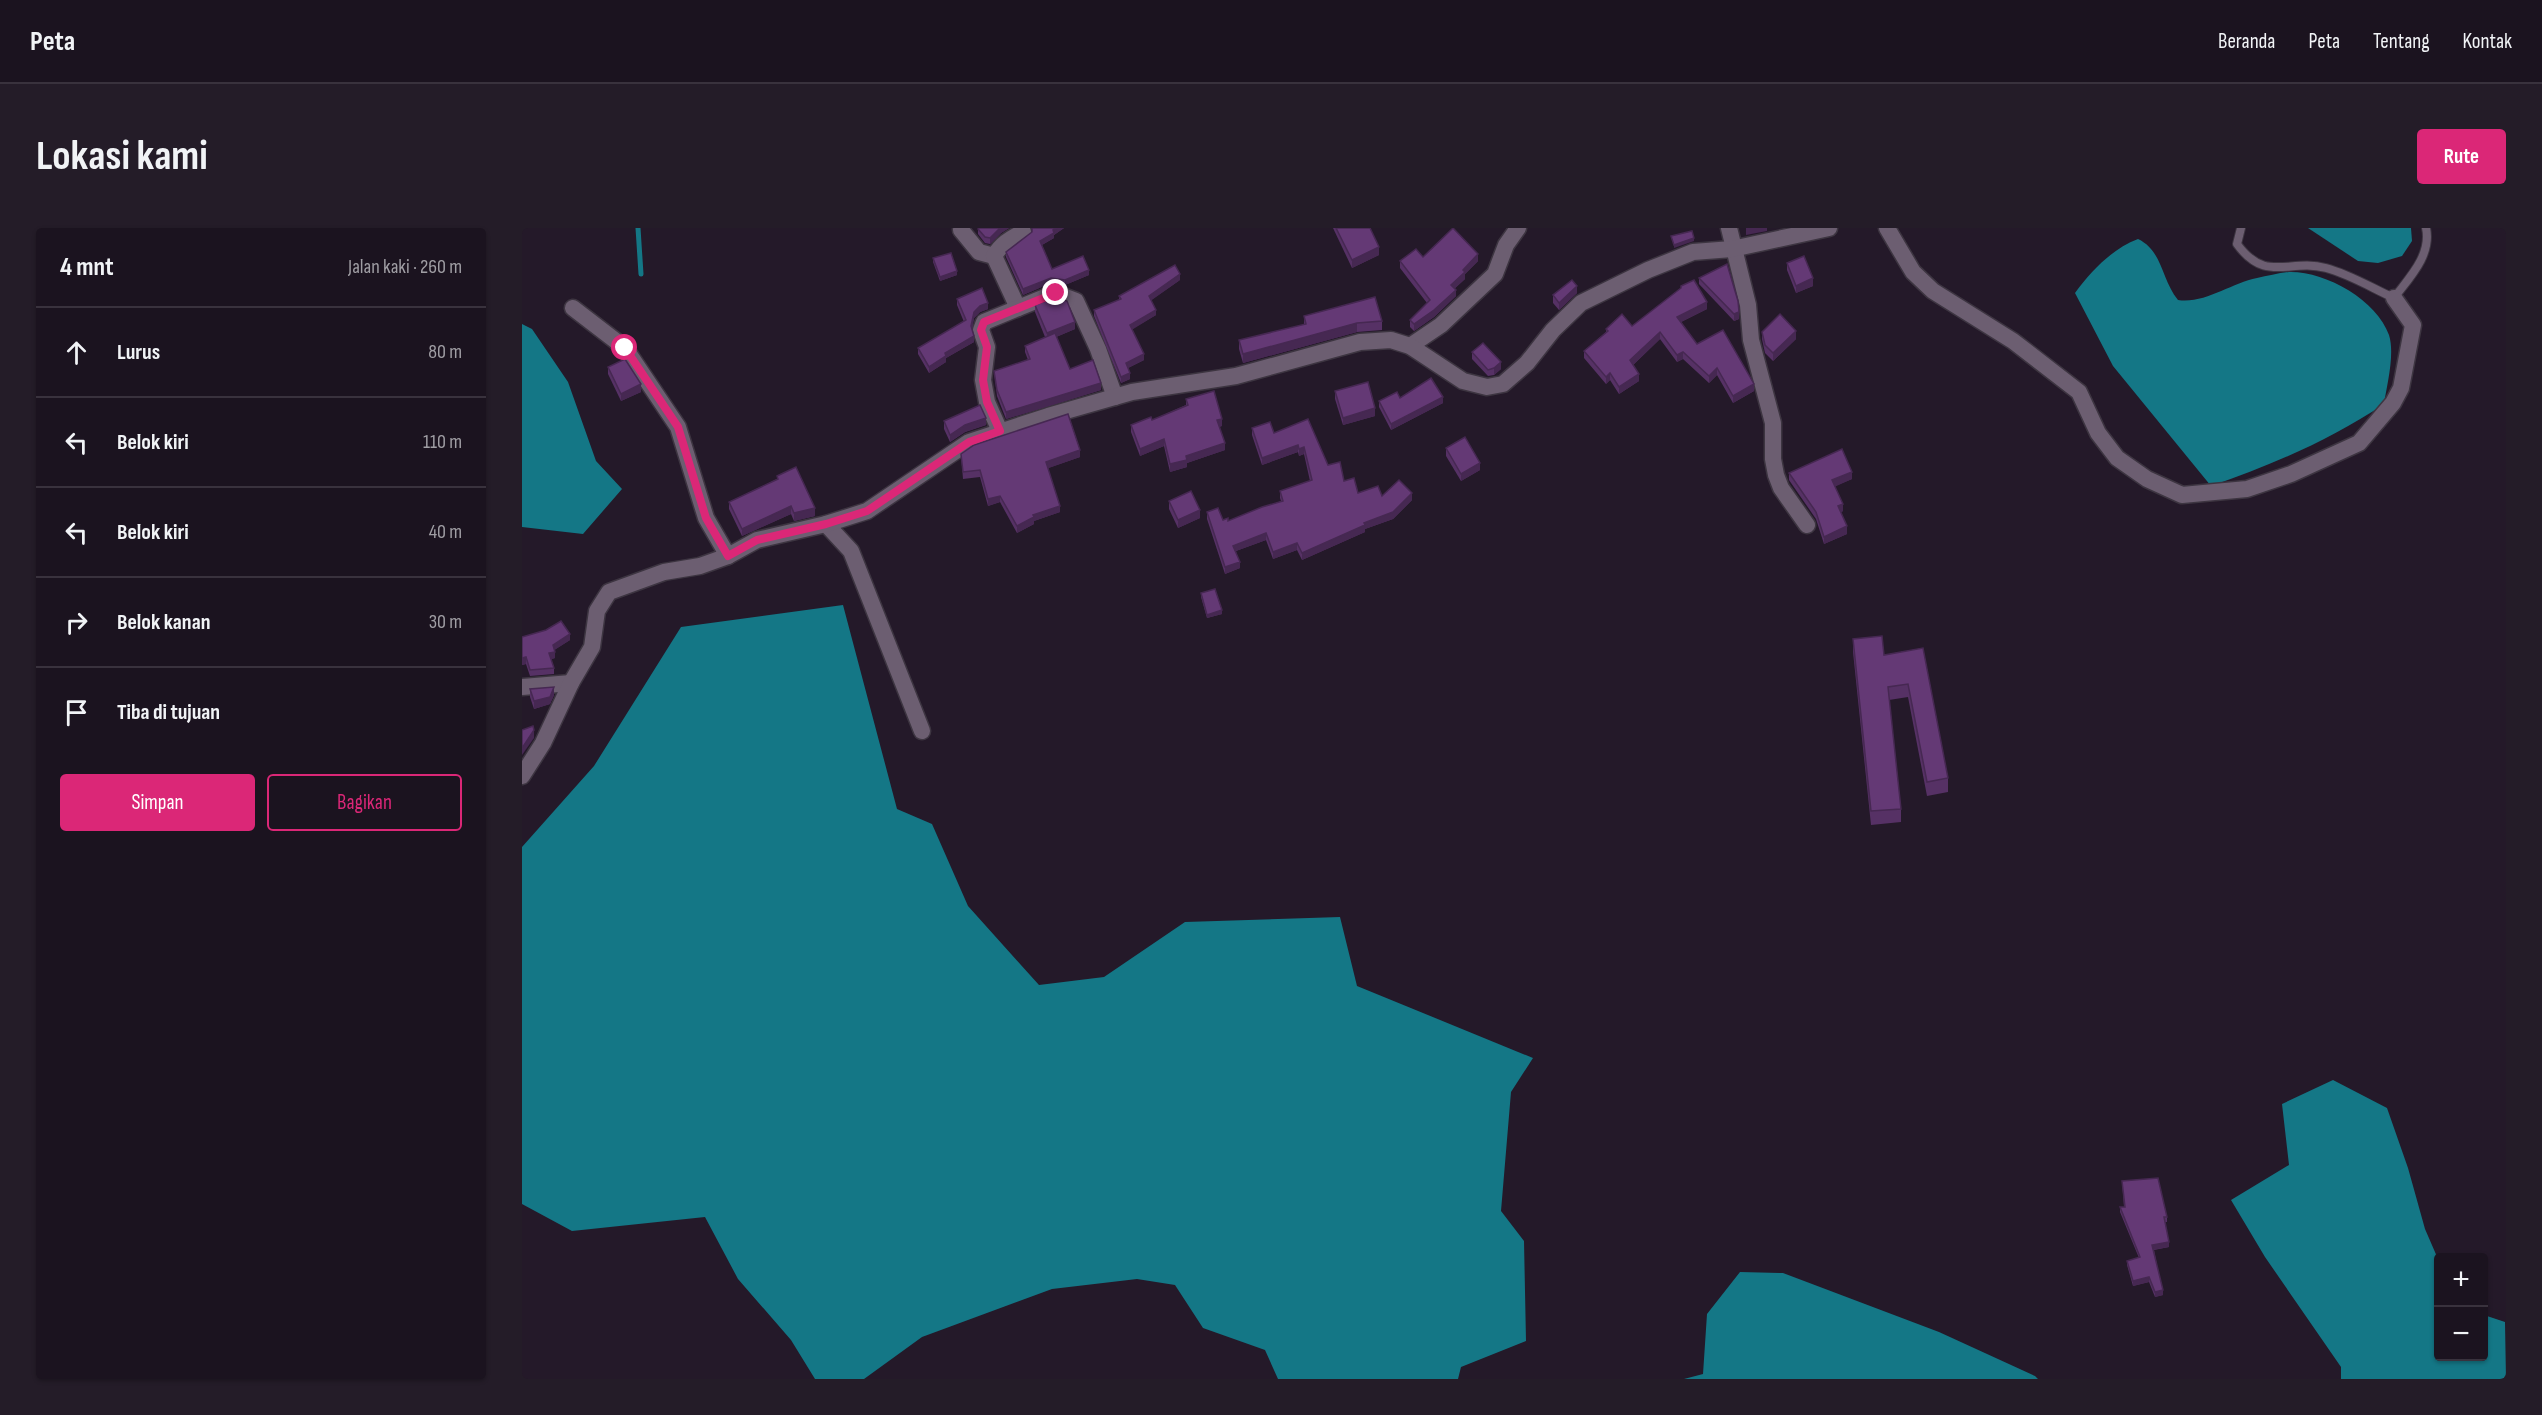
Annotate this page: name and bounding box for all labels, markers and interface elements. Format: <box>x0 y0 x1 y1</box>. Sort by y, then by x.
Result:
text: Peta <box>30 25 75 58</box>
text: Beranda <box>2218 29 2275 54</box>
text: Peta <box>2308 29 2340 54</box>
text: Tentang <box>2373 29 2430 54</box>
text: Kontak <box>2463 29 2512 54</box>
button: Rute <box>2417 129 2506 184</box>
text: Lokasi kami <box>36 131 208 182</box>
text: 4 mnt <box>60 252 114 283</box>
text: Jalan kaki · 260 m <box>348 255 462 279</box>
route end <box>1042 279 1068 305</box>
route start <box>611 334 637 360</box>
icon: ahead <box>60 336 93 369</box>
text: Lurus <box>117 339 160 366</box>
text: 80 m <box>428 340 462 364</box>
icon: left <box>60 426 93 459</box>
text: Belok kiri <box>117 429 189 456</box>
text: 110 m <box>423 430 462 454</box>
icon: left <box>60 516 93 549</box>
text: Belok kiri <box>117 519 189 546</box>
text: 40 m <box>429 520 462 544</box>
icon: right <box>60 606 93 639</box>
text: Belok kanan <box>117 609 210 636</box>
text: 30 m <box>429 610 462 634</box>
icon: arrive <box>60 696 93 729</box>
text: Tiba di tujuan <box>117 699 220 726</box>
button: Simpan <box>60 774 255 831</box>
button: Bagikan <box>267 774 462 831</box>
map controls <box>2434 1253 2488 1361</box>
button: + <box>2434 1253 2488 1307</box>
button: − <box>2434 1307 2488 1361</box>

